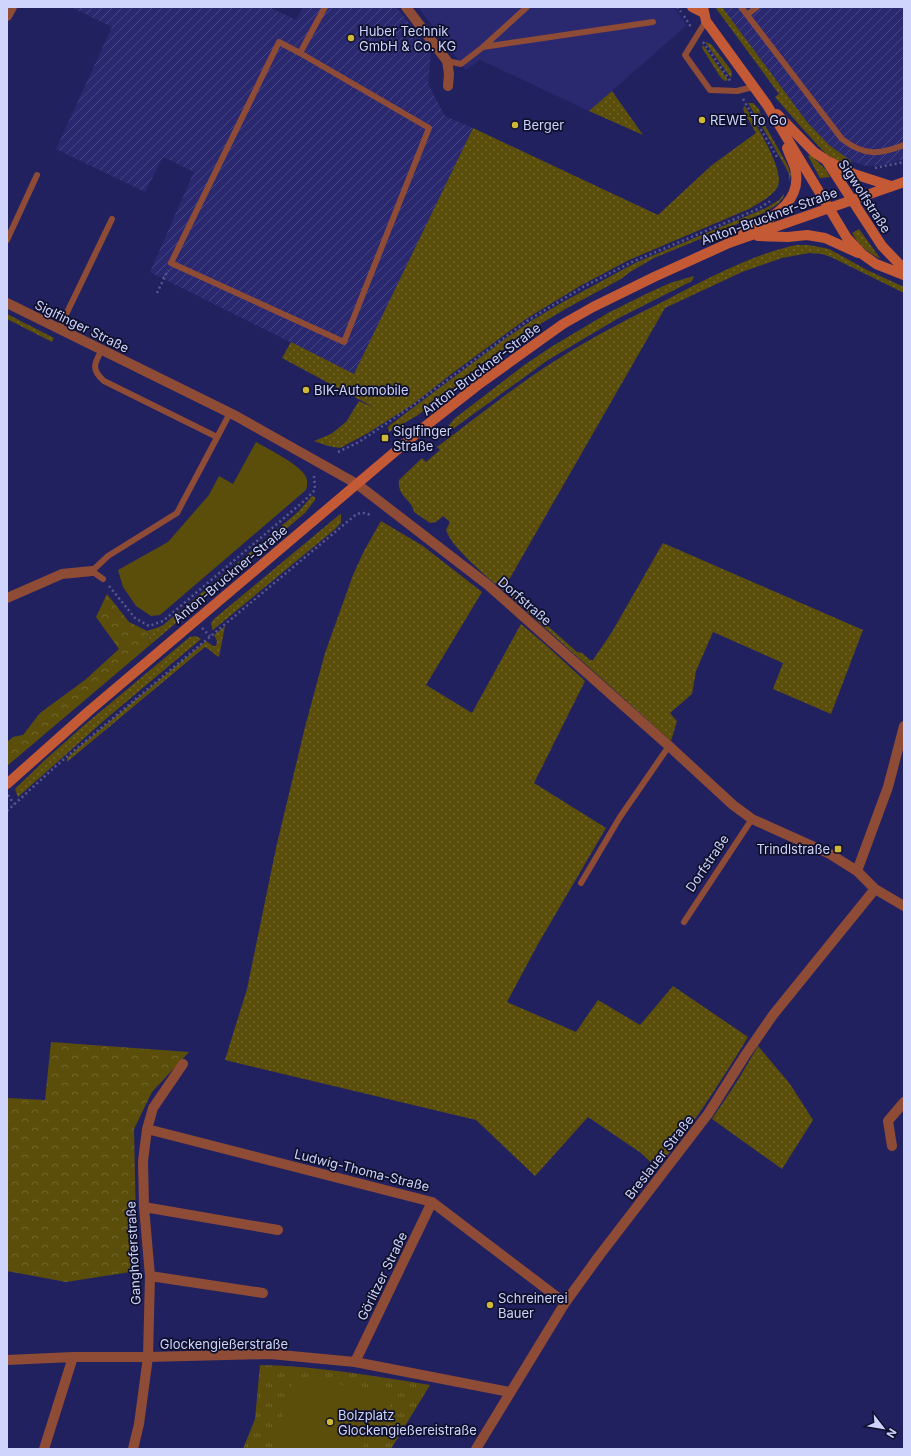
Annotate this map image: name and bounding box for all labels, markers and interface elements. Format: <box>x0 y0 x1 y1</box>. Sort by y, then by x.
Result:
place label: Huber Technik GmbH & Co. KG <box>359 23 456 54</box>
marker: Huber Technik GmbH & Co. KG <box>346 33 356 43</box>
place label: REWE To Go <box>710 112 787 128</box>
marker: REWE To Go <box>697 115 707 125</box>
place label: Berger <box>523 117 564 133</box>
marker: Berger <box>510 120 520 130</box>
street label: Sigwolfstraße <box>835 156 895 236</box>
street label: Anton-Bruckner-Straße <box>699 184 839 248</box>
street label: Siglfinger Straße <box>32 296 132 356</box>
street label: Anton-Bruckner-Straße <box>419 319 543 419</box>
place label: BIK-Automobile <box>314 382 408 398</box>
marker: BIK-Automobile <box>301 385 311 395</box>
place label: Siglfinger Straße <box>393 423 452 454</box>
marker: Siglfinger Straße <box>380 433 390 443</box>
street label: Anton-Bruckner-Straße <box>170 522 290 626</box>
street label: Dorfstraße <box>495 573 555 629</box>
street label: Dorfstraße <box>682 831 732 895</box>
place label: Trindlstraße <box>756 841 830 857</box>
marker: Trindlstraße <box>833 844 843 854</box>
street label: Breslauer Straße <box>621 1112 697 1202</box>
street label: Ludwig-Thoma-Straße <box>293 1145 431 1195</box>
street label: Ganghoferstraße <box>122 1201 144 1305</box>
street label: Görlitzer Straße <box>354 1229 410 1323</box>
place label: Schreinerei Bauer <box>498 1290 568 1321</box>
marker: Schreinerei Bauer <box>485 1300 495 1310</box>
street label: Glockengießerstraße <box>160 1336 288 1352</box>
place label: Bolzplatz Glockengießereistraße <box>338 1407 477 1438</box>
north arrow <box>863 1408 903 1448</box>
marker: Bolzplatz Glockengießereistraße <box>325 1417 335 1427</box>
text: N <box>883 1426 900 1440</box>

